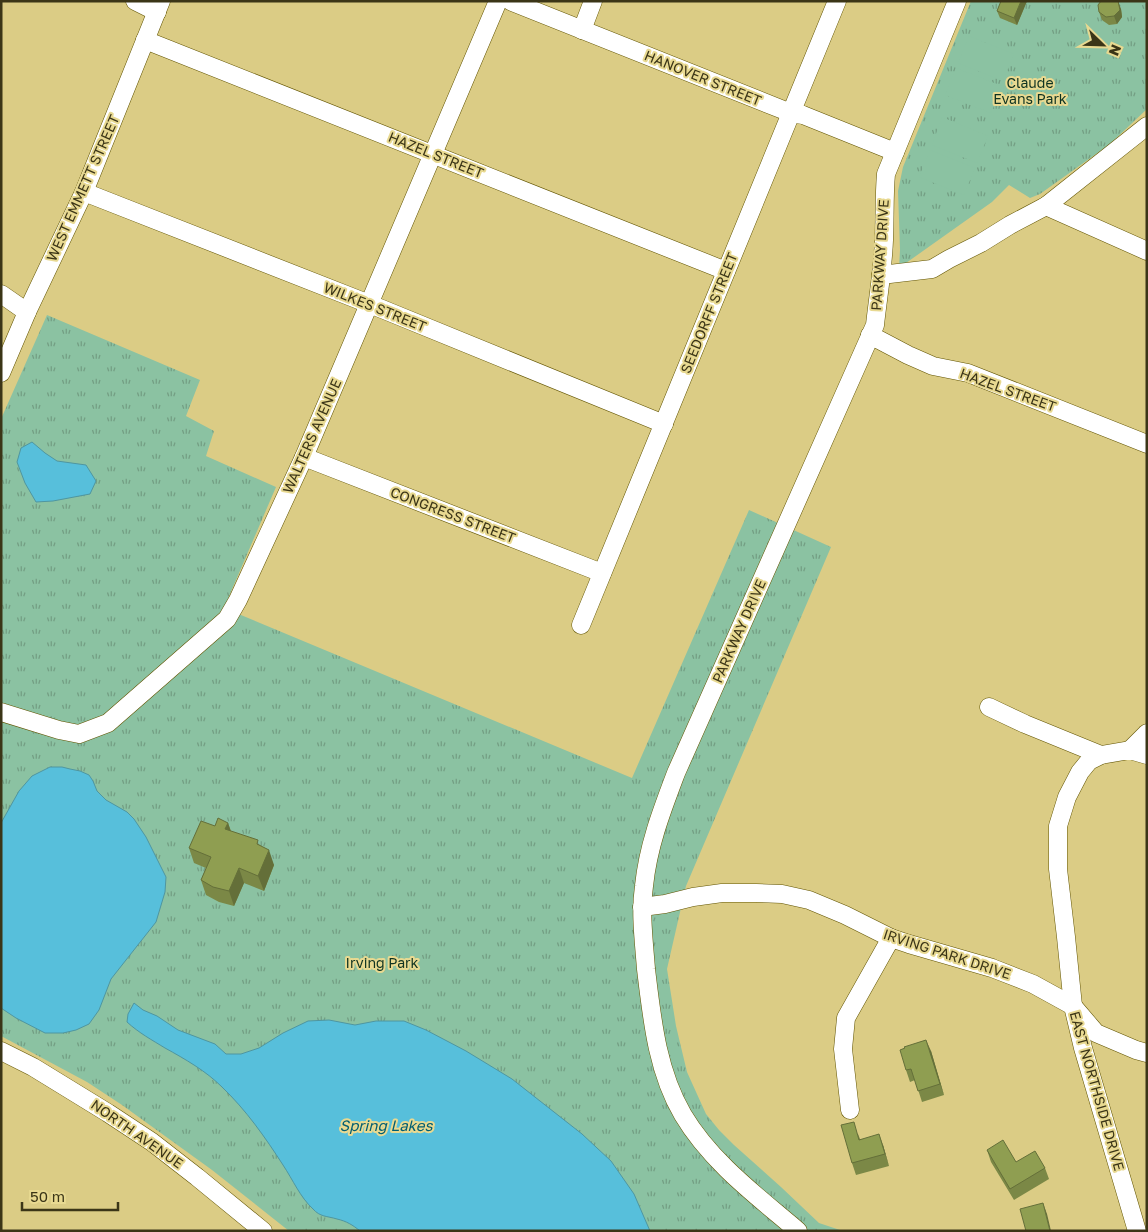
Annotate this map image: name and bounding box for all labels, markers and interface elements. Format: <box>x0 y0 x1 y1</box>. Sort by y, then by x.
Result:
north arrow <box>1078 20 1128 70</box>
text: N <box>1106 42 1125 58</box>
street label: HANOVER STREET <box>642 46 764 109</box>
park label: Claude Evans Park <box>993 74 1067 107</box>
street label: WEST EMMETT STREET <box>43 112 123 264</box>
street label: HAZEL STREET <box>386 128 487 182</box>
street label: PARKWAY DRIVE <box>867 199 892 311</box>
street label: SEEDORFF STREET <box>677 250 741 376</box>
street label: WILKES STREET <box>321 278 429 335</box>
street label: HAZEL STREET <box>958 364 1059 415</box>
street label: WALTERS AVENUE <box>279 376 344 496</box>
street label: CONGRESS STREET <box>388 483 519 546</box>
street label: PARKWAY DRIVE <box>708 576 769 685</box>
street label: IRVING PARK DRIVE <box>881 925 1013 982</box>
park label: Irving Park <box>346 954 419 971</box>
street label: EAST NORTHSIDE DRIVE <box>1067 1009 1128 1173</box>
street label: NORTH AVENUE <box>88 1095 187 1172</box>
water label: Spring Lakes <box>340 1116 433 1135</box>
scale bar <box>22 1180 119 1212</box>
text: 50 m <box>30 1187 65 1205</box>

